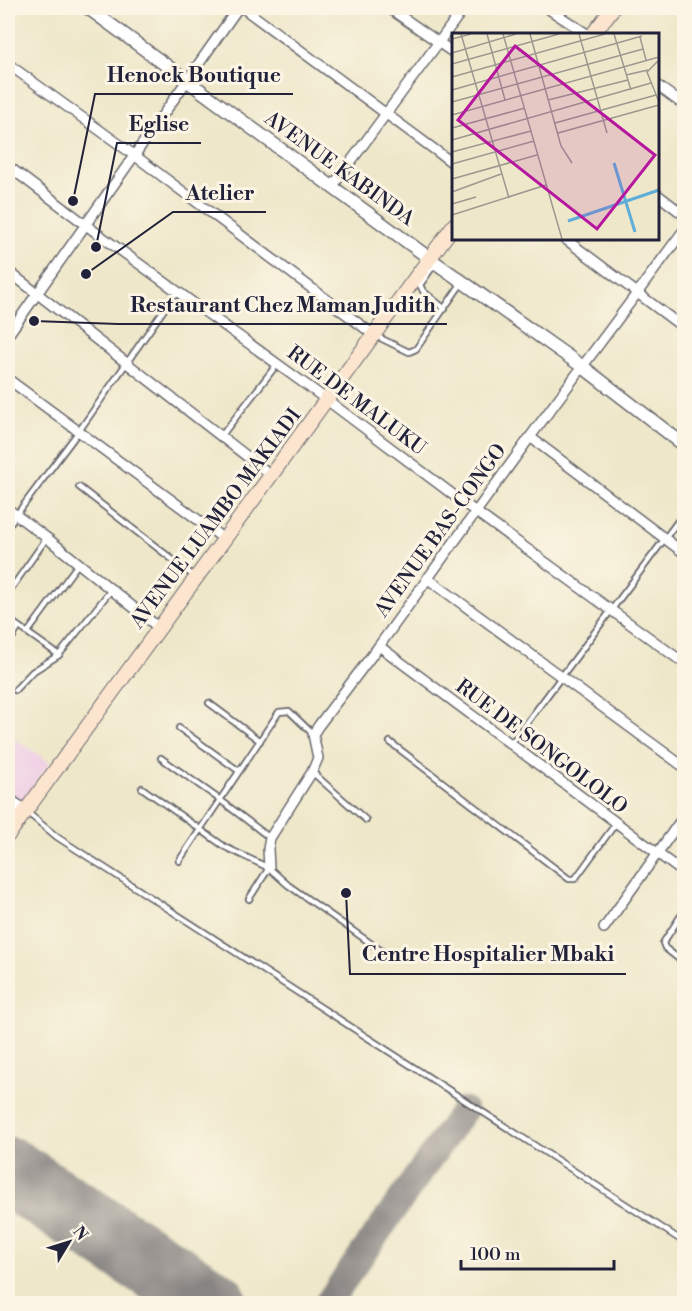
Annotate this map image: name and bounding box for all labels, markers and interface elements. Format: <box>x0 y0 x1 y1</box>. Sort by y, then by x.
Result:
inset map <box>452 33 659 240</box>
callout: Henock Boutique <box>95 55 293 94</box>
text: Henock Boutique <box>107 63 281 89</box>
callout: Eglise <box>117 104 201 143</box>
street label: AVENUE KABINDA <box>258 106 420 233</box>
text: Eglise <box>129 112 189 138</box>
callout: Atelier <box>173 173 266 212</box>
text: Atelier <box>184 181 255 207</box>
callout: Restaurant Chez Maman Judith <box>118 285 447 324</box>
text: Restaurant Chez Maman Judith <box>130 293 436 319</box>
street label: RUE DE MALUKU <box>282 341 431 462</box>
street label: AVENUE LUAMBO MAKIADI <box>125 404 307 635</box>
street label: AVENUE BAS-CONGO <box>369 439 512 623</box>
street label: RUE DE SONGOLOLO <box>450 674 632 820</box>
callout: Centre Hospitalier Mbaki <box>350 935 626 974</box>
text: Centre Hospitalier Mbaki <box>362 942 614 968</box>
north arrow <box>39 1212 99 1272</box>
text: N <box>68 1222 92 1245</box>
scale bar <box>461 1233 614 1271</box>
text: 100 m <box>470 1243 521 1266</box>

